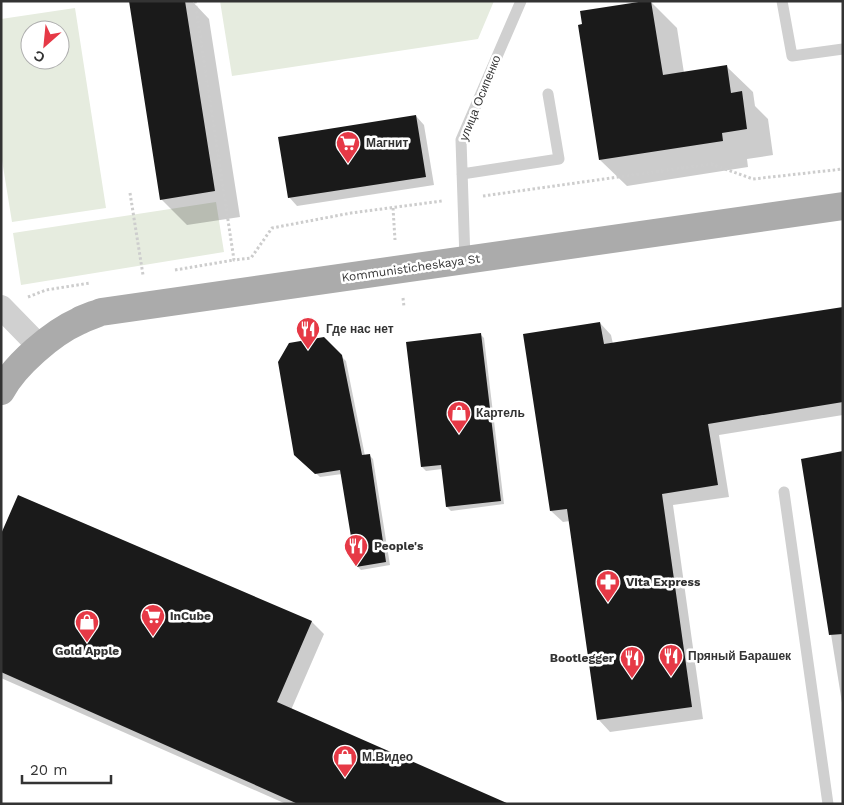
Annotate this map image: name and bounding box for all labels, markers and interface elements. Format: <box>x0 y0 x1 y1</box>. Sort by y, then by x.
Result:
north arrow <box>20 20 70 70</box>
text: С <box>31 47 47 66</box>
street label: улица Осипенко <box>456 53 504 143</box>
supermarket icon: Магнит <box>335 130 361 164</box>
place label: Магнит <box>366 136 408 150</box>
street label: Kommunisticheskaya St <box>341 251 481 285</box>
restaurant icon: Где нас нет <box>295 316 321 350</box>
place label: Где нас нет <box>326 322 394 336</box>
shop icon: Картель <box>446 400 472 434</box>
place label: Картель <box>476 406 525 420</box>
restaurant icon: People's <box>343 533 369 567</box>
place label: People's <box>374 539 424 553</box>
pharmacy icon: Vita Express <box>595 569 621 603</box>
place label: Vita Express <box>626 575 701 589</box>
supermarket icon: inCube <box>140 603 166 637</box>
shop icon: Gold Apple <box>74 609 100 643</box>
place label: inCube <box>170 609 211 623</box>
restaurant icon: Пряный Барашек <box>658 643 684 677</box>
place label: Gold Apple <box>55 644 119 658</box>
restaurant icon: Bootlegger <box>619 645 645 679</box>
place label: Пряный Барашек <box>688 649 792 663</box>
place label: Bootlegger <box>550 651 615 665</box>
shop icon: М.Видео <box>332 744 358 778</box>
place label: М.Видео <box>362 750 413 764</box>
scale bar <box>22 752 111 784</box>
text: 20 m <box>30 761 68 779</box>

